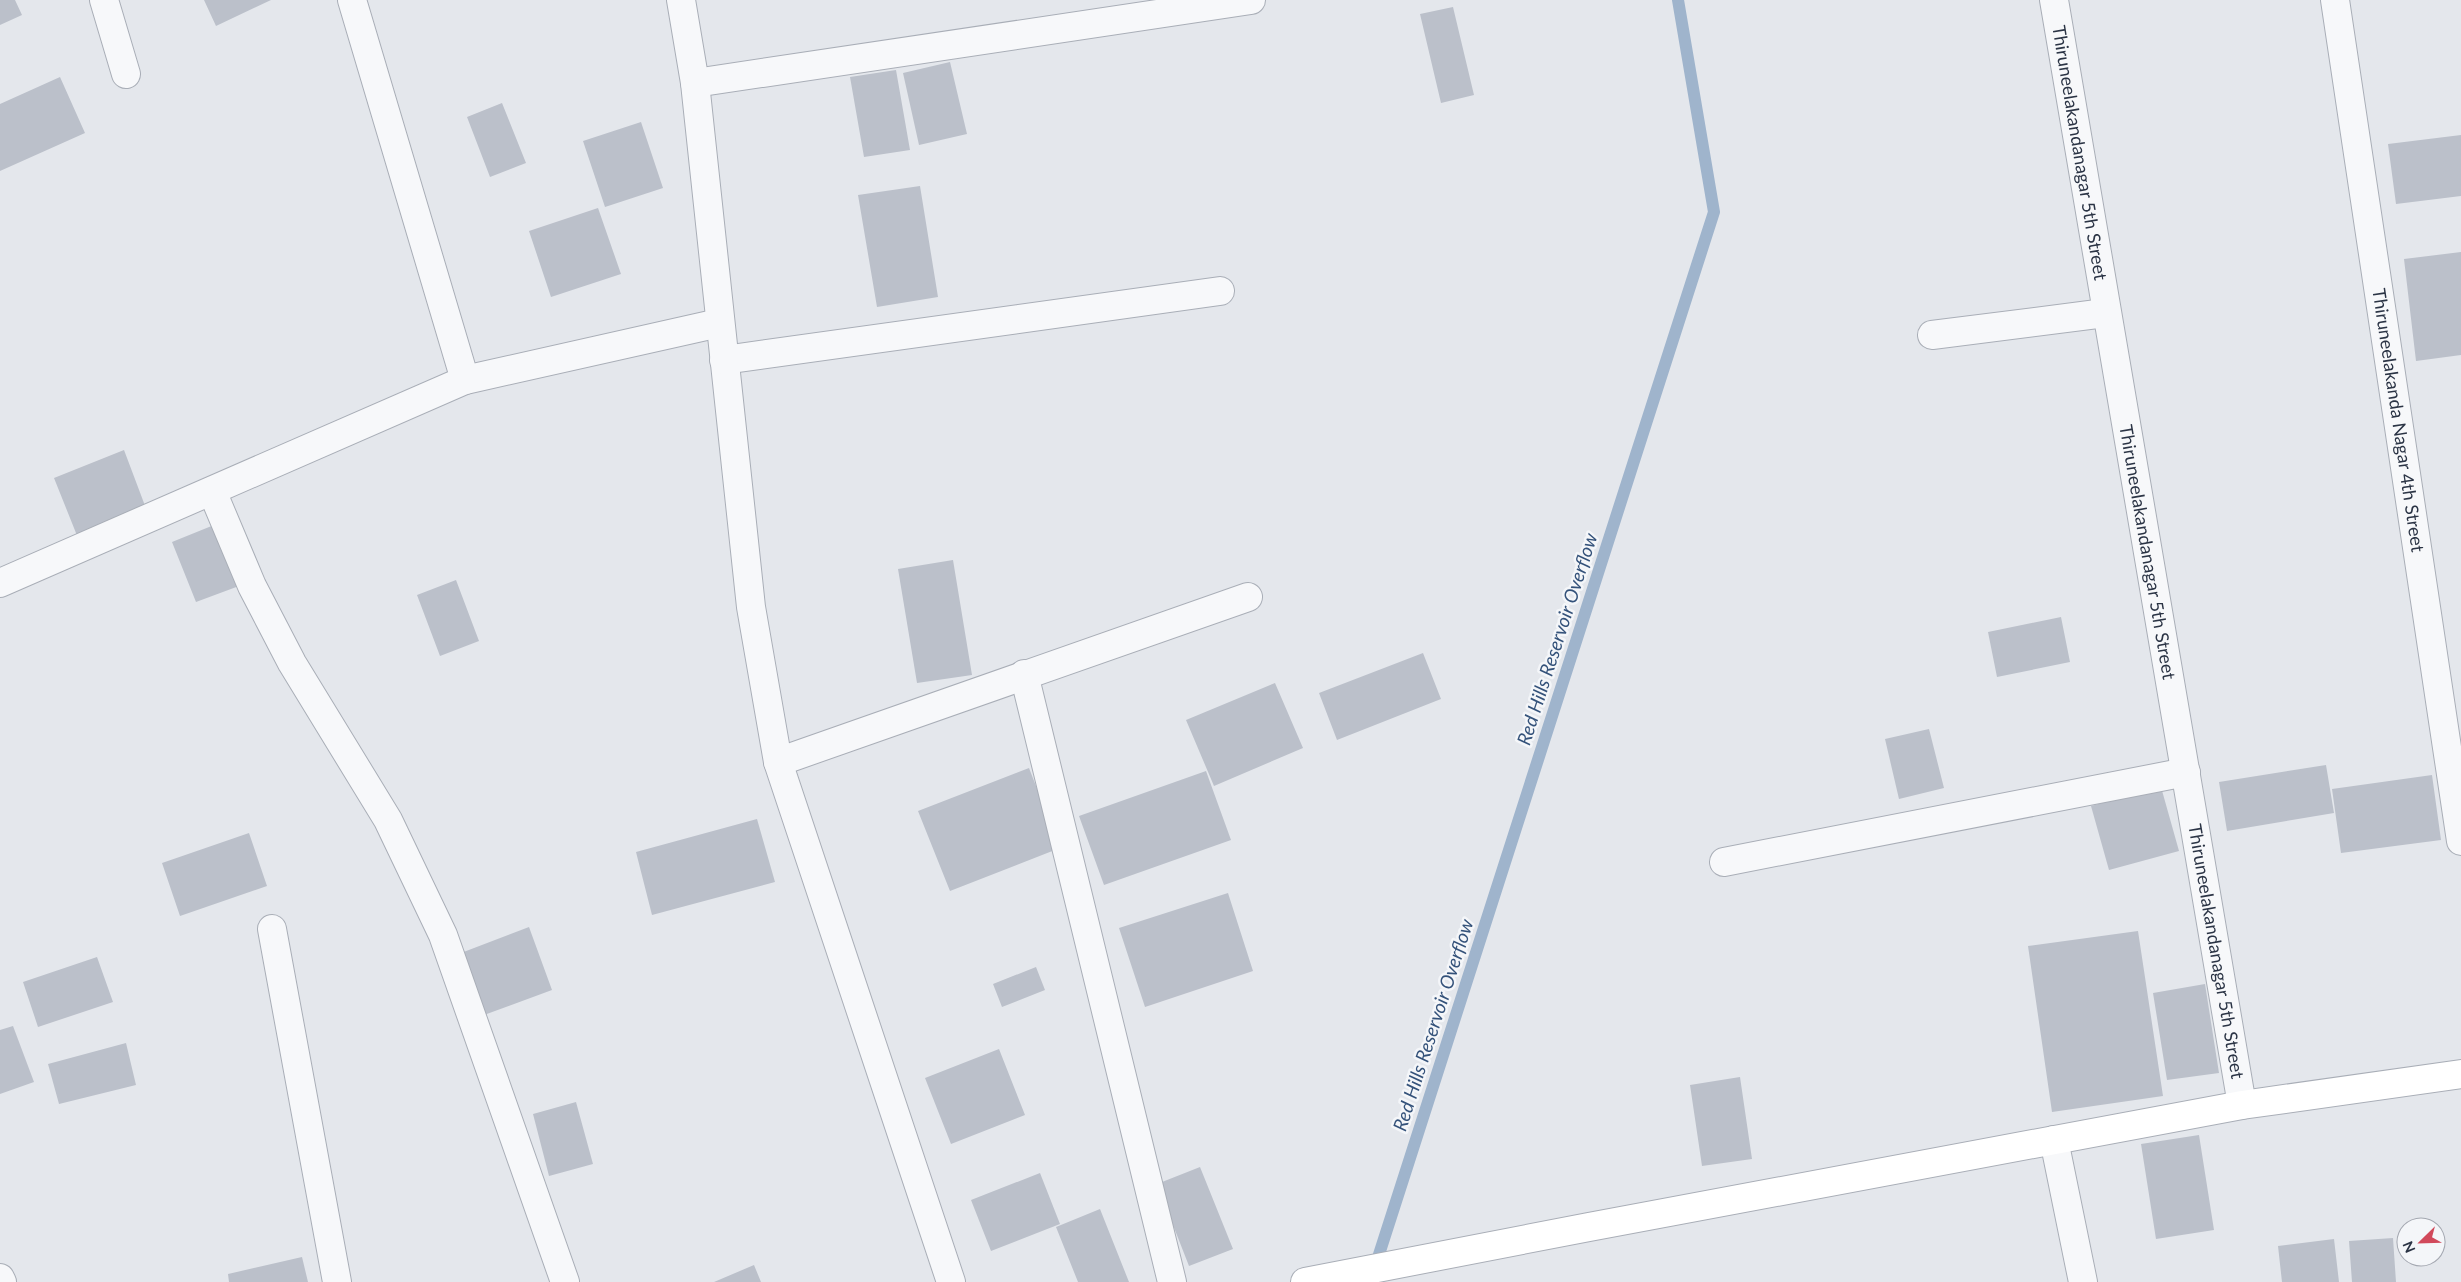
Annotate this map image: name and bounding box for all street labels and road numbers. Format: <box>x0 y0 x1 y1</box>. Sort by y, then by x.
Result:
street label: Thiruneelakandanagar 5th Street <box>2048 24 2113 282</box>
street label: Thiruneelakanda Nagar 4th Street <box>2368 287 2430 554</box>
street label: Thiruneelakandanagar 5th Street <box>2115 423 2181 682</box>
street label: Thiruneelakandanagar 5th Street <box>2184 822 2249 1081</box>

